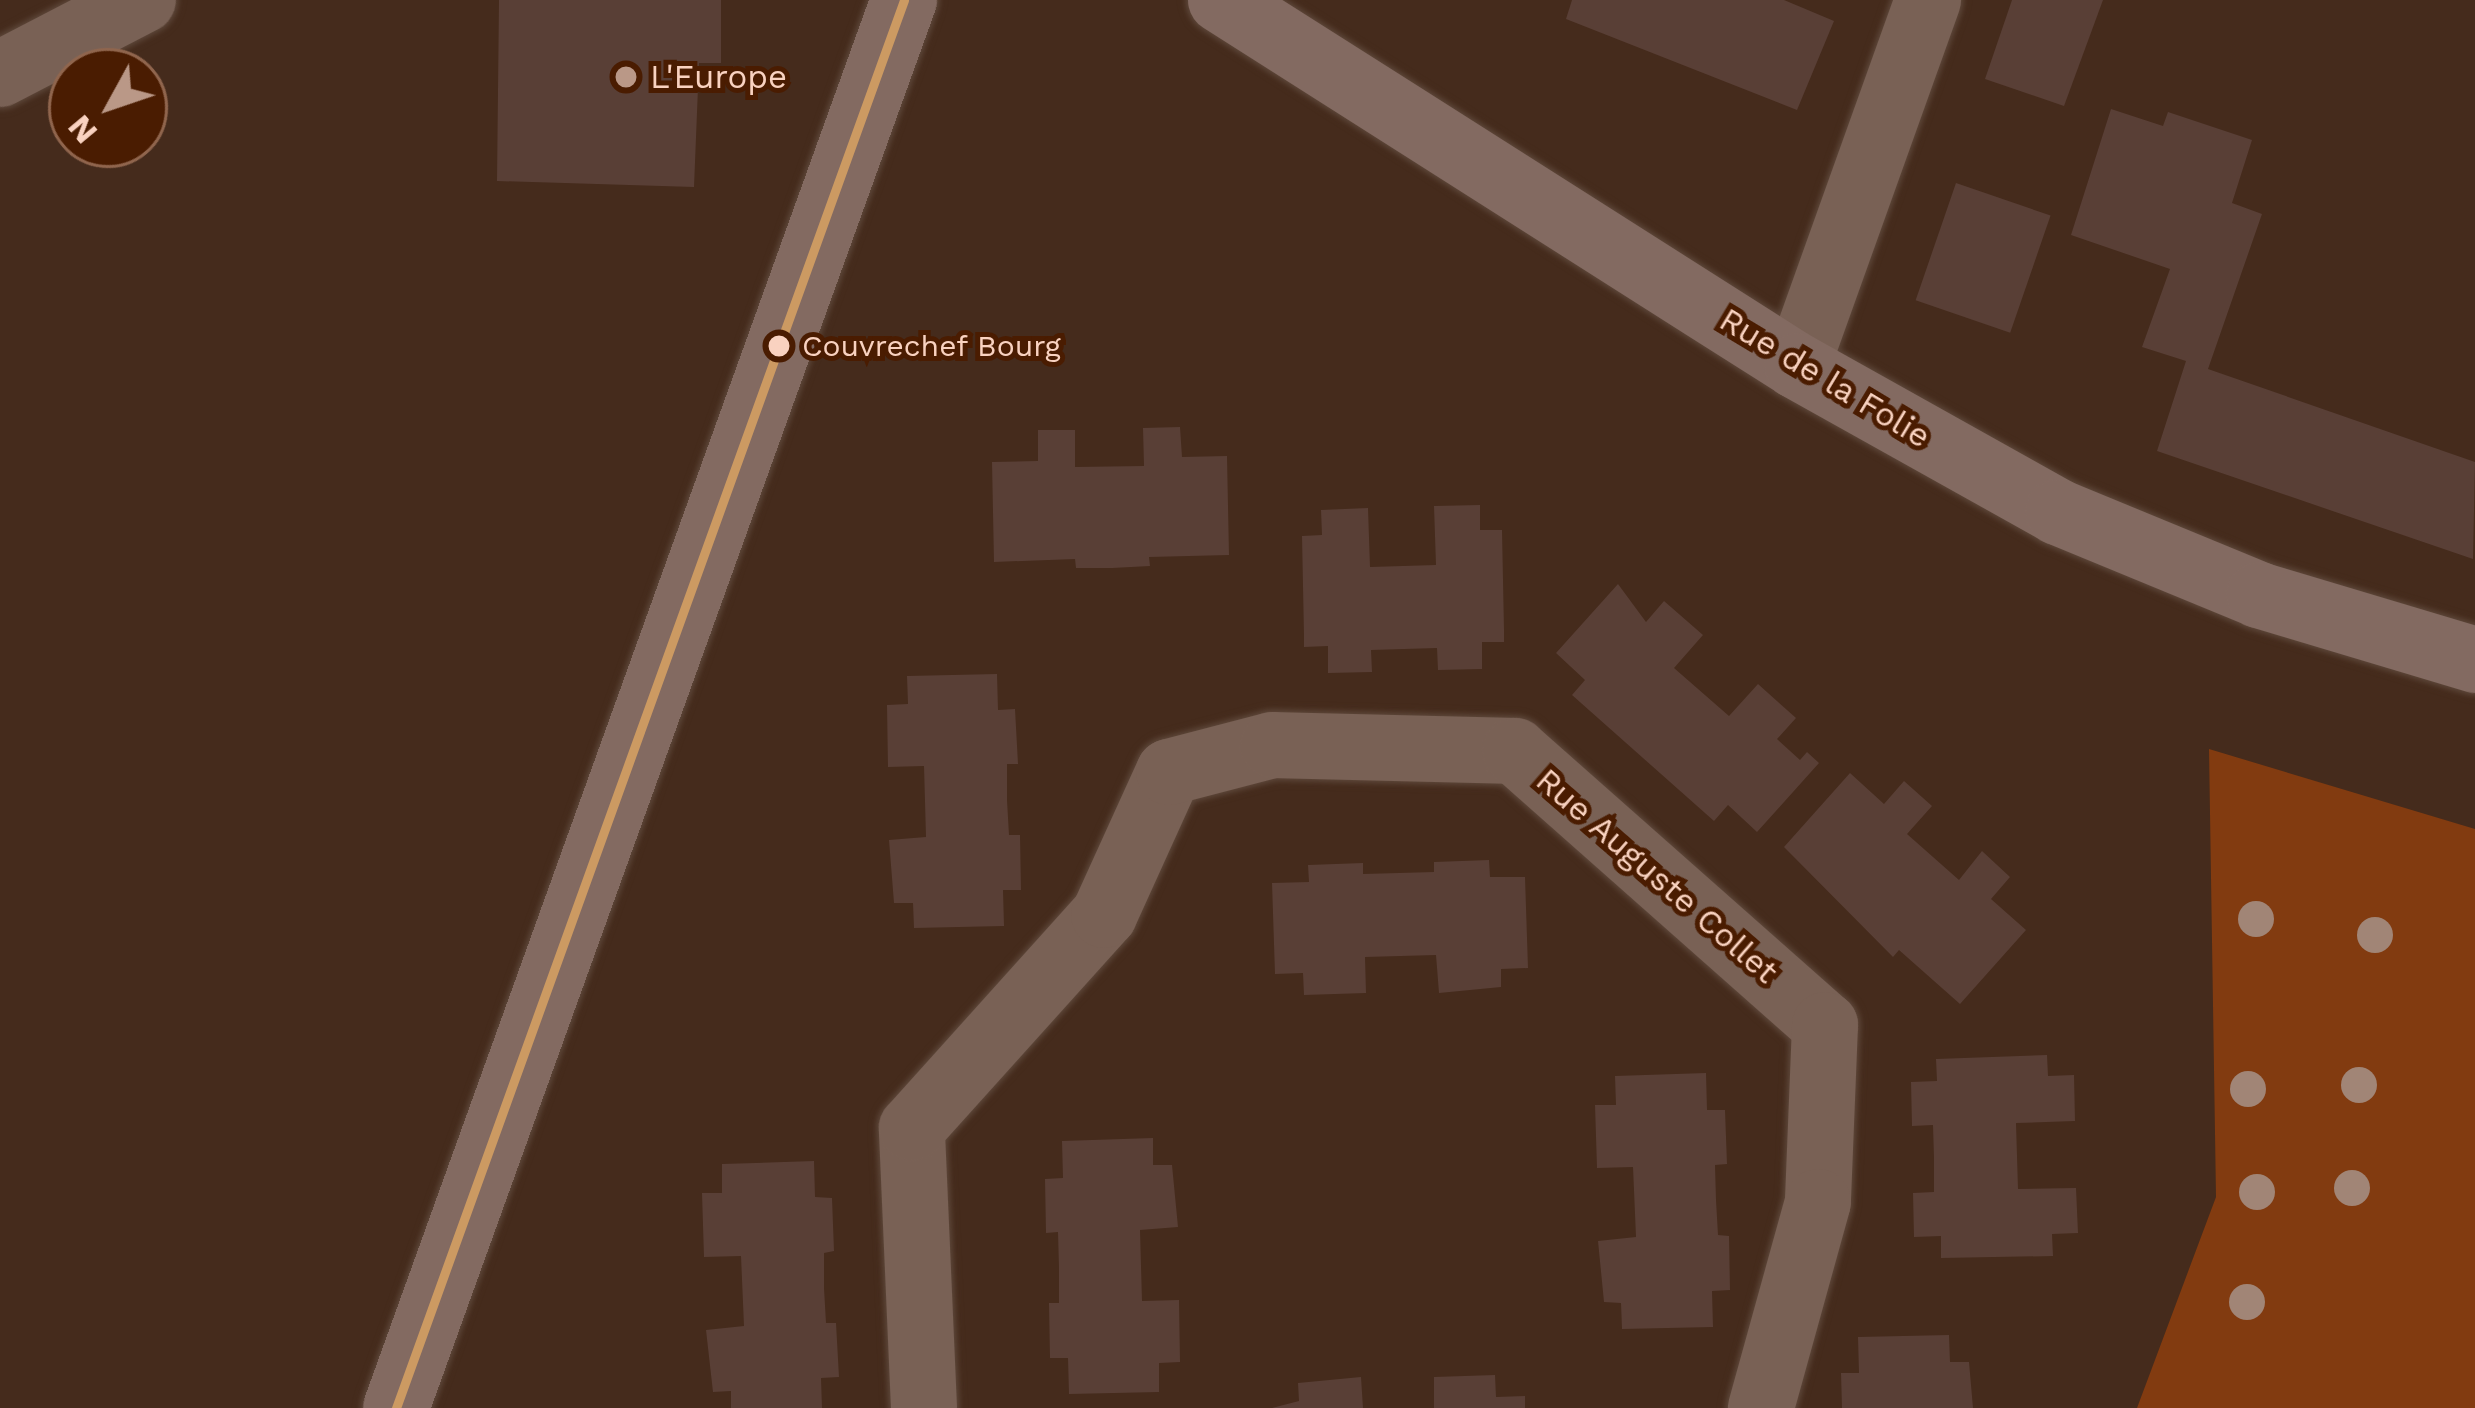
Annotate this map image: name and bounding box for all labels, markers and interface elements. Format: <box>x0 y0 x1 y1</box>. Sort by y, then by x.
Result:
north arrow <box>48 48 168 168</box>
place label: L'Europe <box>650 57 787 97</box>
marker: L'Europe <box>613 64 639 90</box>
text: N <box>60 108 105 151</box>
street label: Rue de la Folie <box>1712 299 1938 457</box>
place label: Couvrechef Bourg <box>802 328 1062 364</box>
marker: Couvrechef Bourg <box>768 335 790 357</box>
street label: Rue Auguste Collet <box>1528 760 1786 992</box>

